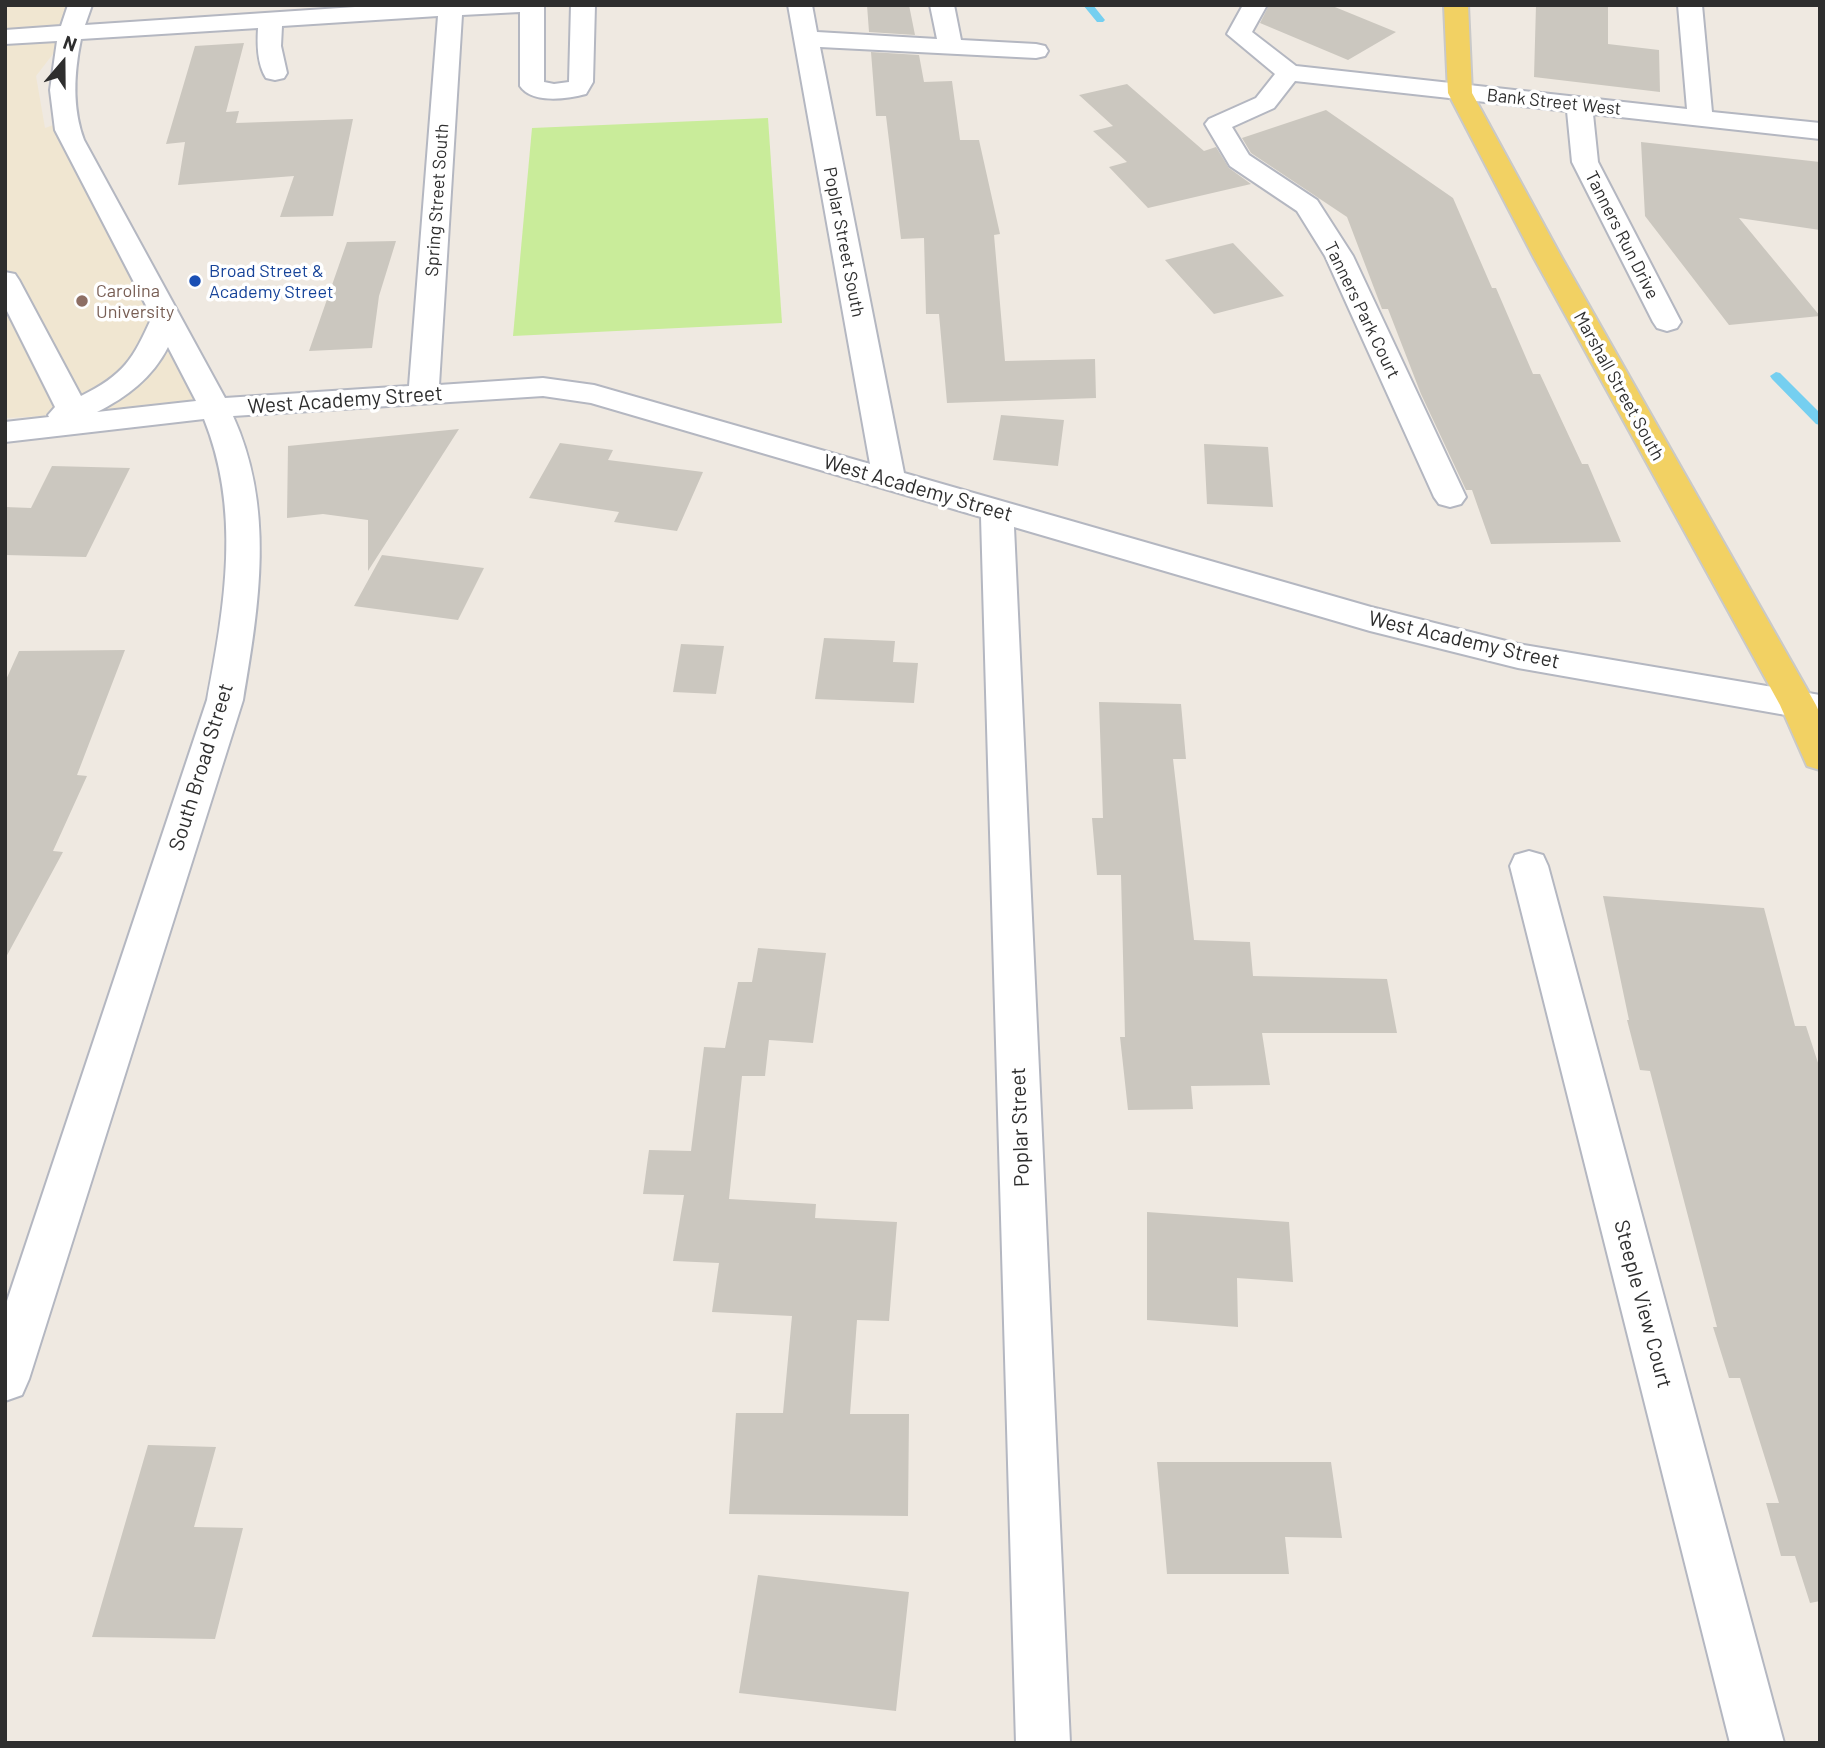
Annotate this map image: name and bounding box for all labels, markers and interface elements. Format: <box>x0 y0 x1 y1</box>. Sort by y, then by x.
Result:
north arrow <box>28 28 98 98</box>
text: N <box>60 30 80 56</box>
street label: Bank Street West <box>1486 84 1622 120</box>
street label: Spring Street South <box>421 123 453 277</box>
street label: Poplar Street South <box>819 165 869 319</box>
street label: Tanners Run Drive <box>1580 167 1664 303</box>
street label: Tanners Park Court <box>1320 238 1404 382</box>
place label: Broad Street & Academy Street <box>209 260 333 302</box>
marker: Broad Street & Academy Street <box>187 273 203 289</box>
place label: Carolina University <box>96 280 174 322</box>
marker: Carolina University <box>74 293 90 309</box>
street label: Marshall Street South <box>1569 308 1669 464</box>
street label: West Academy Street <box>247 381 443 419</box>
street label: West Academy Street <box>821 449 1015 527</box>
street label: West Academy Street <box>1366 606 1562 674</box>
street label: South Broad Street <box>164 680 238 854</box>
street label: Poplar Street <box>1005 1067 1035 1187</box>
street label: Steeple View Court <box>1608 1217 1678 1391</box>

